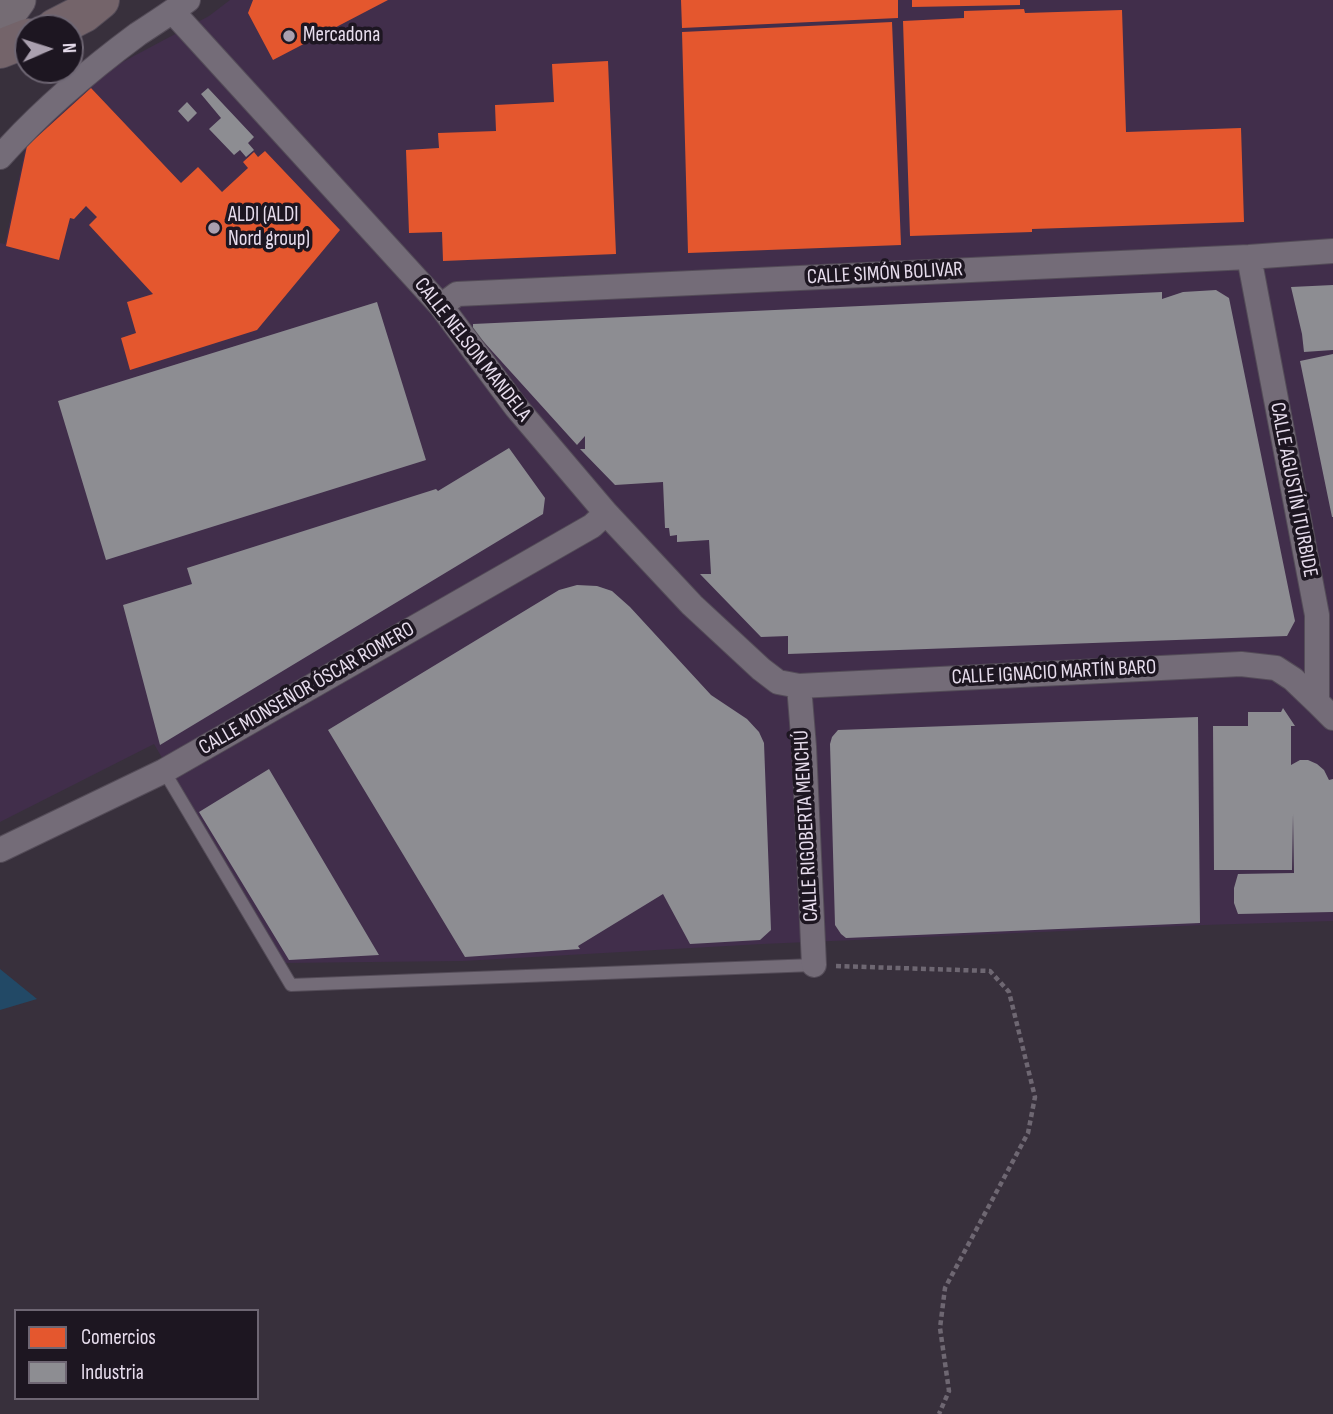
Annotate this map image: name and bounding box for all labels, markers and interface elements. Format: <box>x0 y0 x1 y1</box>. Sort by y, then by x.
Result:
north arrow <box>14 14 84 84</box>
place label: Mercadona <box>303 23 380 49</box>
marker: Mercadona <box>281 28 297 44</box>
text: N <box>57 42 80 54</box>
place label: ALDI (ALDI Nord group) <box>228 203 310 253</box>
marker: ALDI (ALDI Nord group) <box>206 220 222 236</box>
street label: CALLE SIMÓN BOLIVAR <box>806 257 964 291</box>
street label: CALLE NELSON MANDELA <box>408 273 536 427</box>
street label: CALLE AGUSTÍN ITURBIDE <box>1264 400 1322 580</box>
street label: CALLE MONSEÑOR ÓSCAR ROMERO <box>195 617 419 761</box>
street label: CALLE IGNACIO MARTÍN BARO <box>951 655 1157 691</box>
street label: CALLE RIGOBERTA MENCHÚ <box>789 729 825 923</box>
legend <box>14 1309 259 1400</box>
text: Comercios <box>81 1325 156 1350</box>
text: Industria <box>81 1360 144 1385</box>

